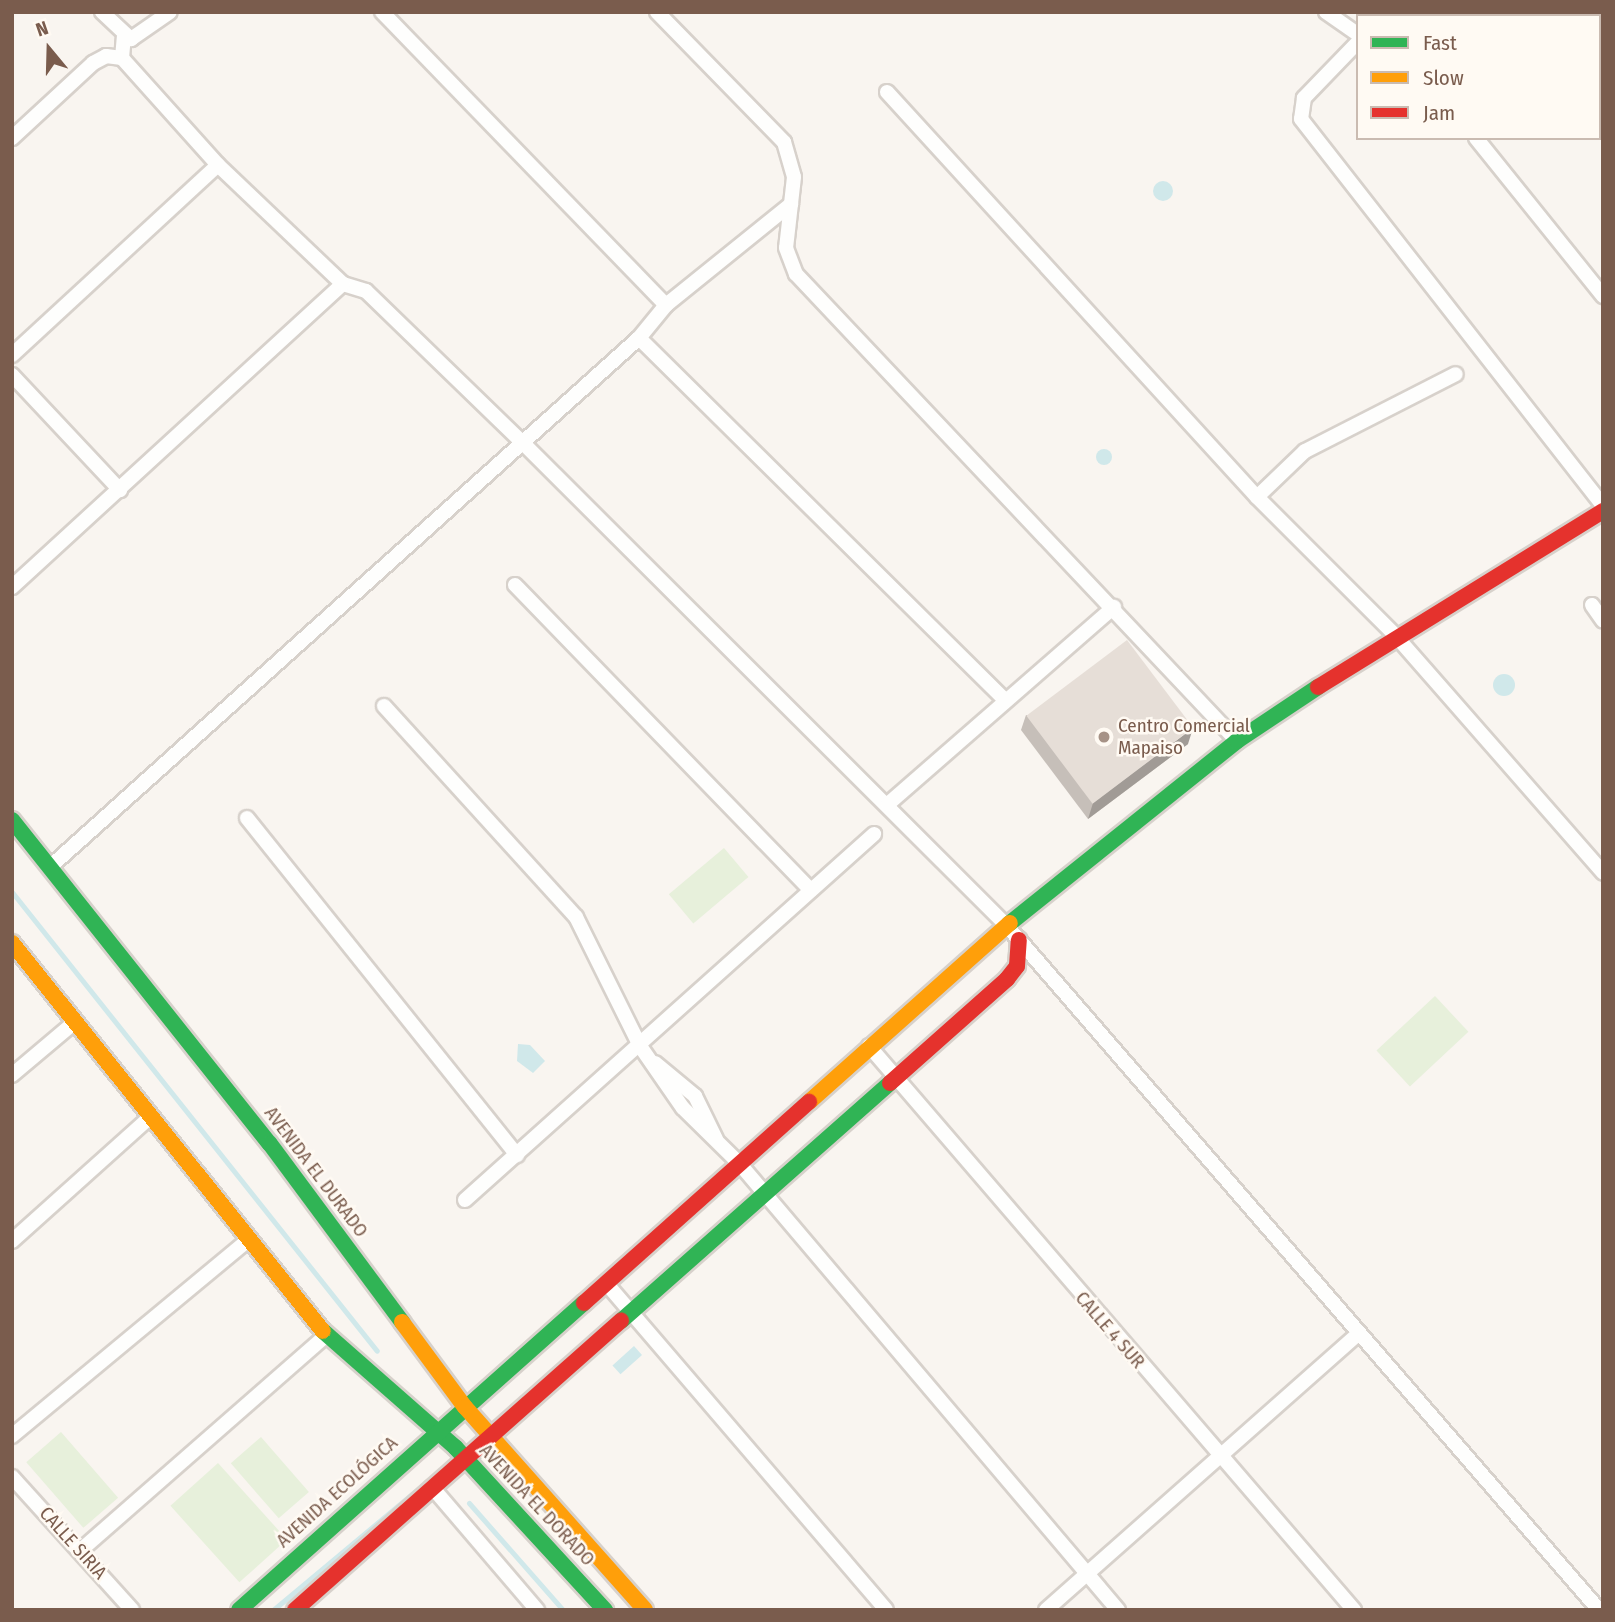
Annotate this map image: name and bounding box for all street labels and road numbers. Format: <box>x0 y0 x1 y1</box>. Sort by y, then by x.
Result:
street label: AVENIDA EL DURADO <box>260 1102 372 1242</box>
street label: CALLE 4 SUR <box>1070 1287 1150 1373</box>
street label: AVENIDA ECOLÓGICA <box>272 1432 402 1552</box>
street label: AVENIDA EL DORADO <box>475 1439 599 1571</box>
street label: CALLE SIRIA <box>35 1502 111 1584</box>

